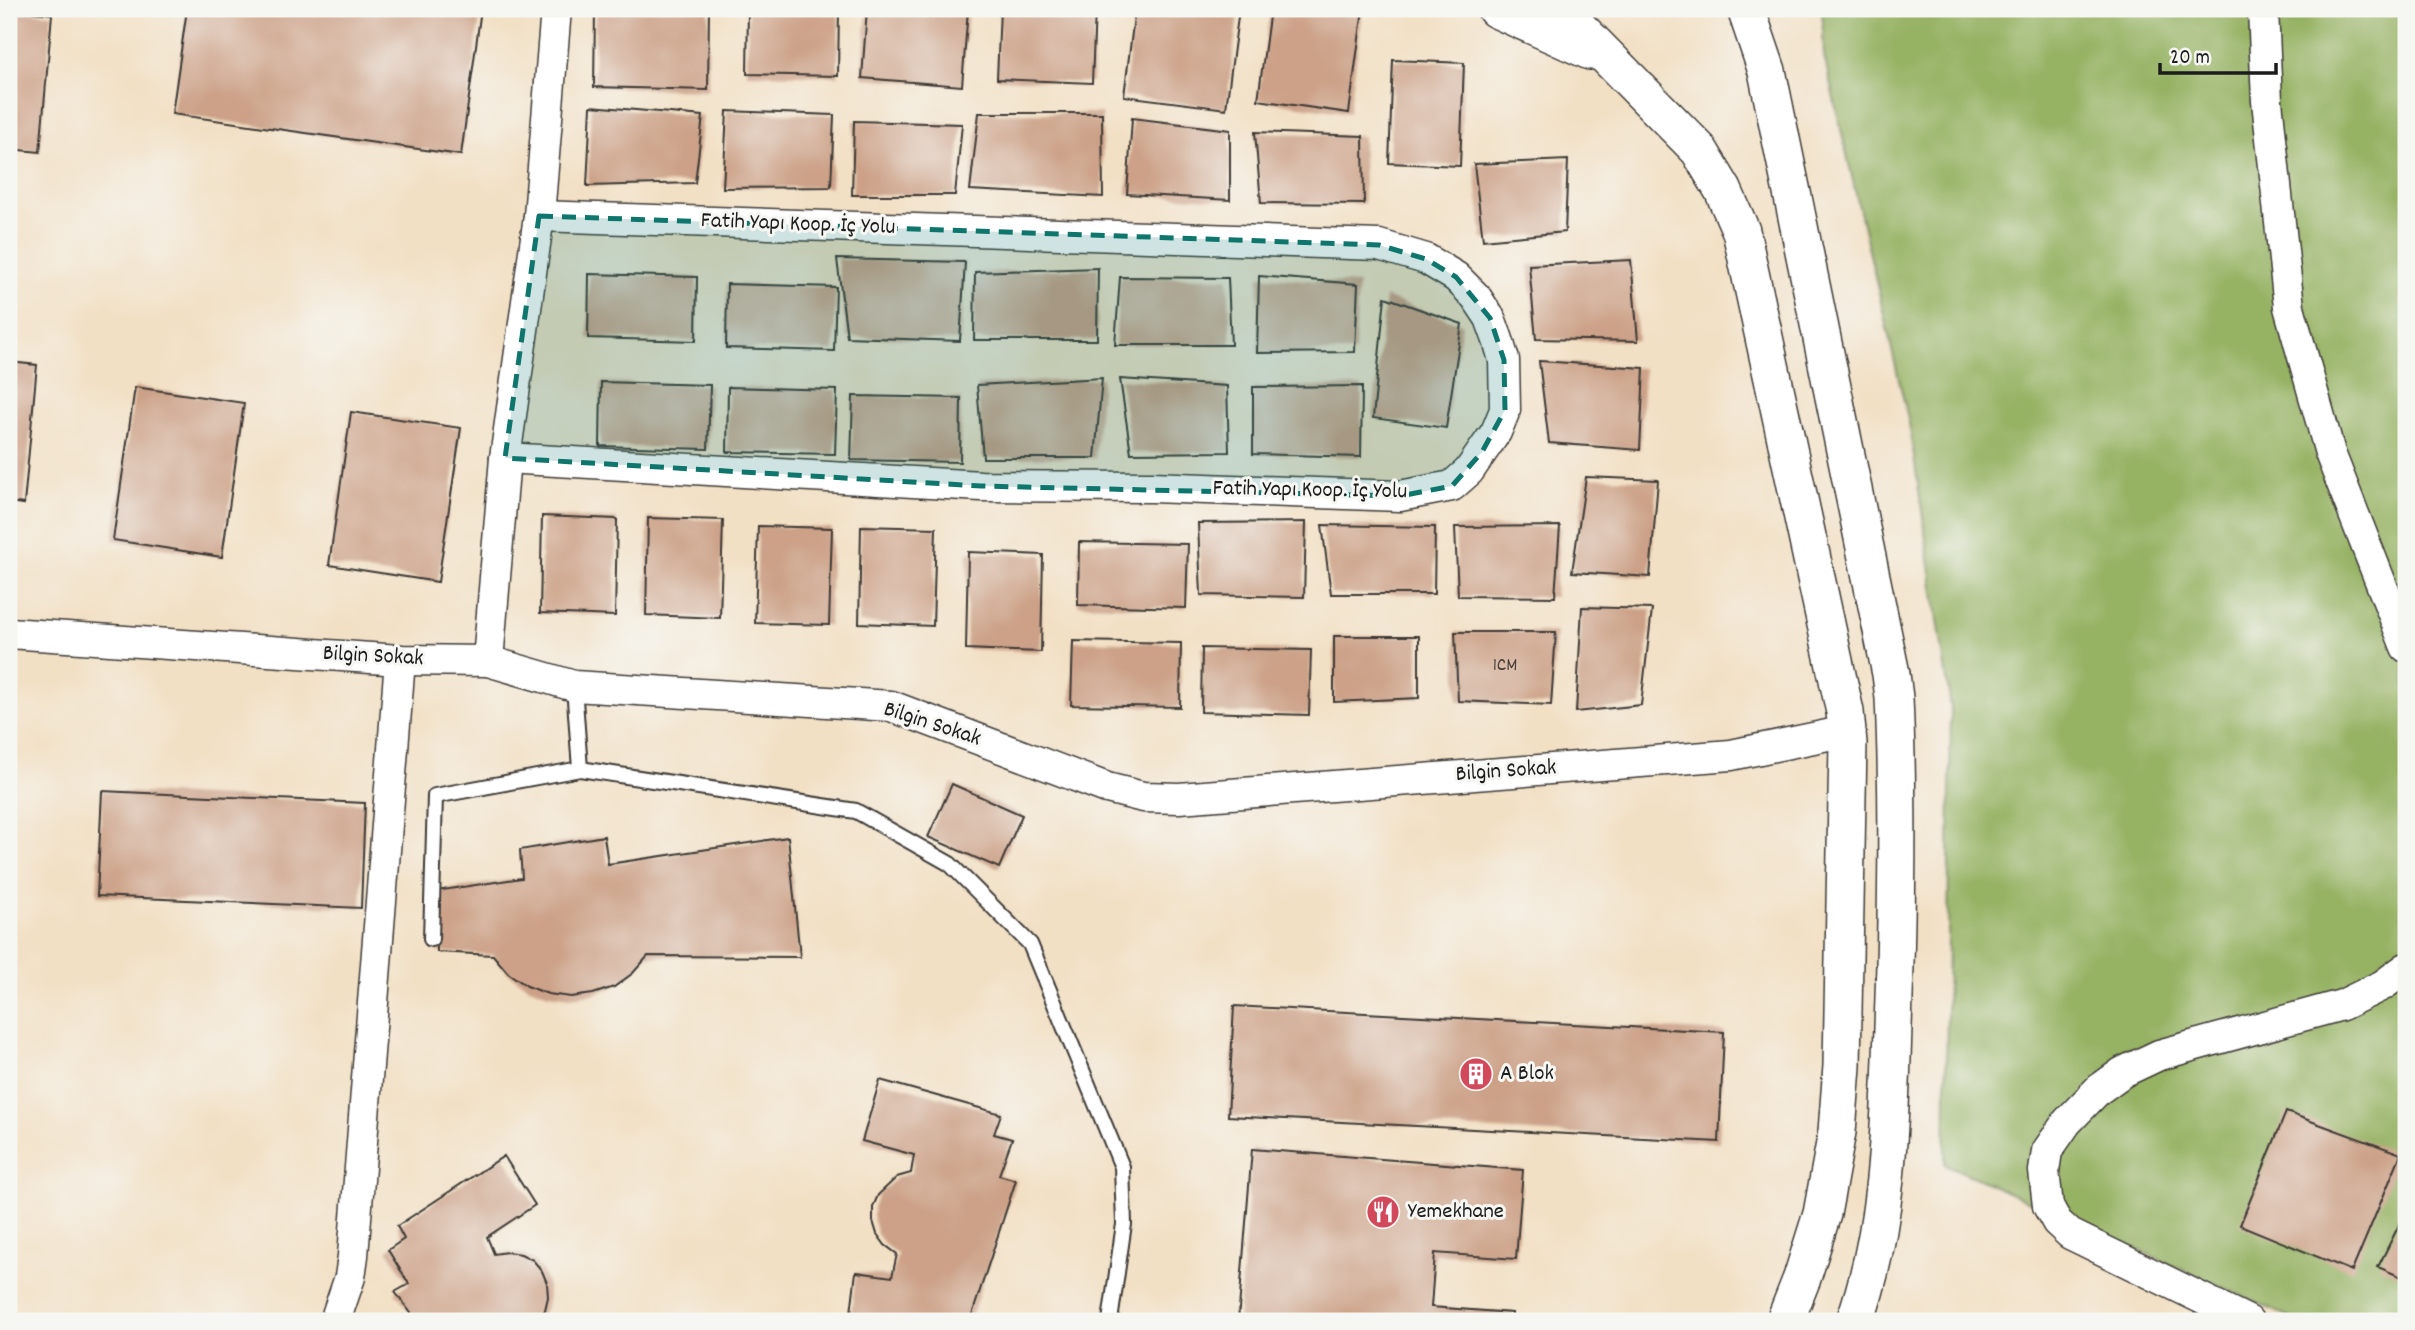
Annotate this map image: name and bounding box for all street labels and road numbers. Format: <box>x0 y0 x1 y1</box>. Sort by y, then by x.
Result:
street label: Fatih Yapı Koop. İç Yolu <box>700 205 896 245</box>
street label: Fatih Yapı Koop. İç Yolu <box>1212 473 1408 509</box>
street label: Bilgin Sokak <box>322 638 424 676</box>
street label: Bilgin Sokak <box>879 694 985 756</box>
street label: Bilgin Sokak <box>1455 752 1557 792</box>

